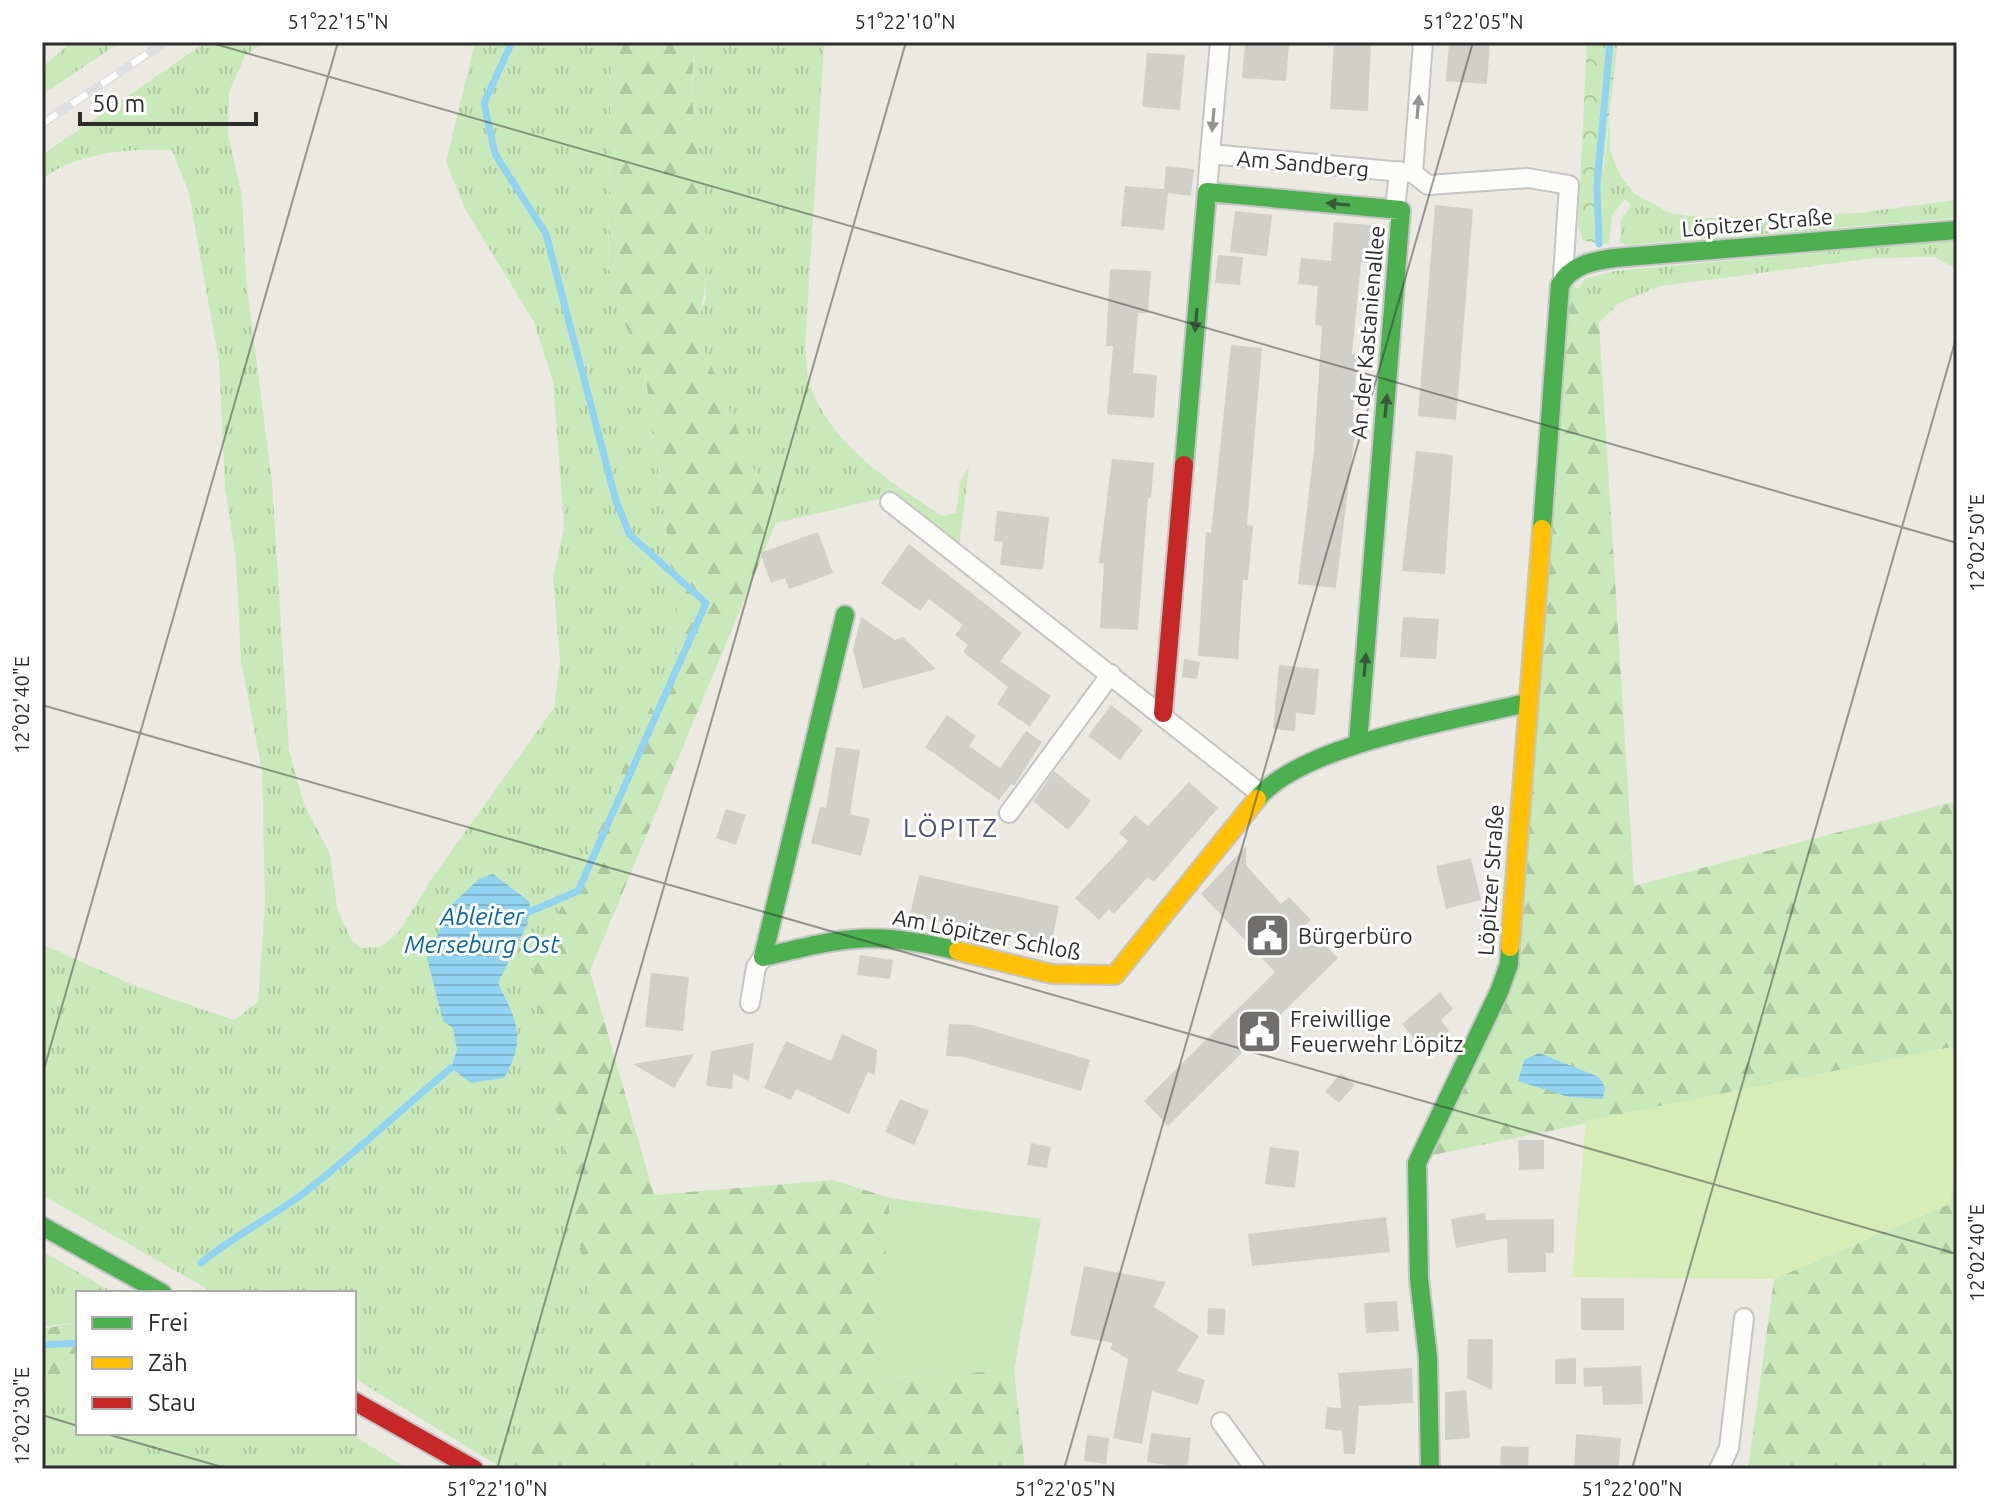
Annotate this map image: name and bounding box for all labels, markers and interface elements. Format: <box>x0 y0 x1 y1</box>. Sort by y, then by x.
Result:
text: 51°22'15"N <box>287 10 389 33</box>
text: 51°22'10"N <box>854 10 956 33</box>
text: 51°22'05"N <box>1422 10 1524 33</box>
scale bar <box>80 76 256 126</box>
text: 50 m <box>92 90 145 117</box>
one-way arrow <box>1412 94 1425 119</box>
one-way arrow <box>1206 108 1219 133</box>
street label: Am Sandberg <box>1236 145 1370 181</box>
one-way arrow <box>1325 198 1350 211</box>
street label: Löpitzer Straße <box>1680 203 1834 241</box>
street label: An der Kastanienallee <box>1345 224 1389 440</box>
one-way arrow <box>1189 308 1202 333</box>
one-way arrow <box>1379 393 1392 418</box>
text: 12°02'50"E <box>1965 494 1988 592</box>
one-way arrow <box>1358 652 1371 677</box>
text: 12°02'40"E <box>10 656 33 754</box>
street label: Löpitzer Straße <box>1472 804 1508 956</box>
district label: LÖPITZ <box>903 813 999 842</box>
water label: Ableiter Merseburg Ost <box>404 903 560 958</box>
street label: Am Löpitzer Schloß <box>891 904 1083 964</box>
public building icon: Bürgerbüro <box>1243 911 1291 959</box>
place label: Bürgerbüro <box>1298 923 1413 948</box>
place label: Freiwillige Feuerwehr Löpitz <box>1290 1006 1463 1056</box>
public building icon: Freiwillige Feuerwehr Löpitz <box>1235 1007 1283 1055</box>
text: 12°02'40"E <box>1965 1204 1988 1302</box>
legend <box>76 1291 356 1435</box>
text: Frei <box>148 1309 188 1336</box>
text: Zäh <box>148 1349 188 1376</box>
text: 12°02'30"E <box>10 1367 33 1465</box>
text: Stau <box>148 1389 196 1416</box>
text: 51°22'10"N <box>446 1477 548 1500</box>
text: 51°22'05"N <box>1014 1477 1116 1500</box>
text: 51°22'00"N <box>1581 1477 1683 1500</box>

